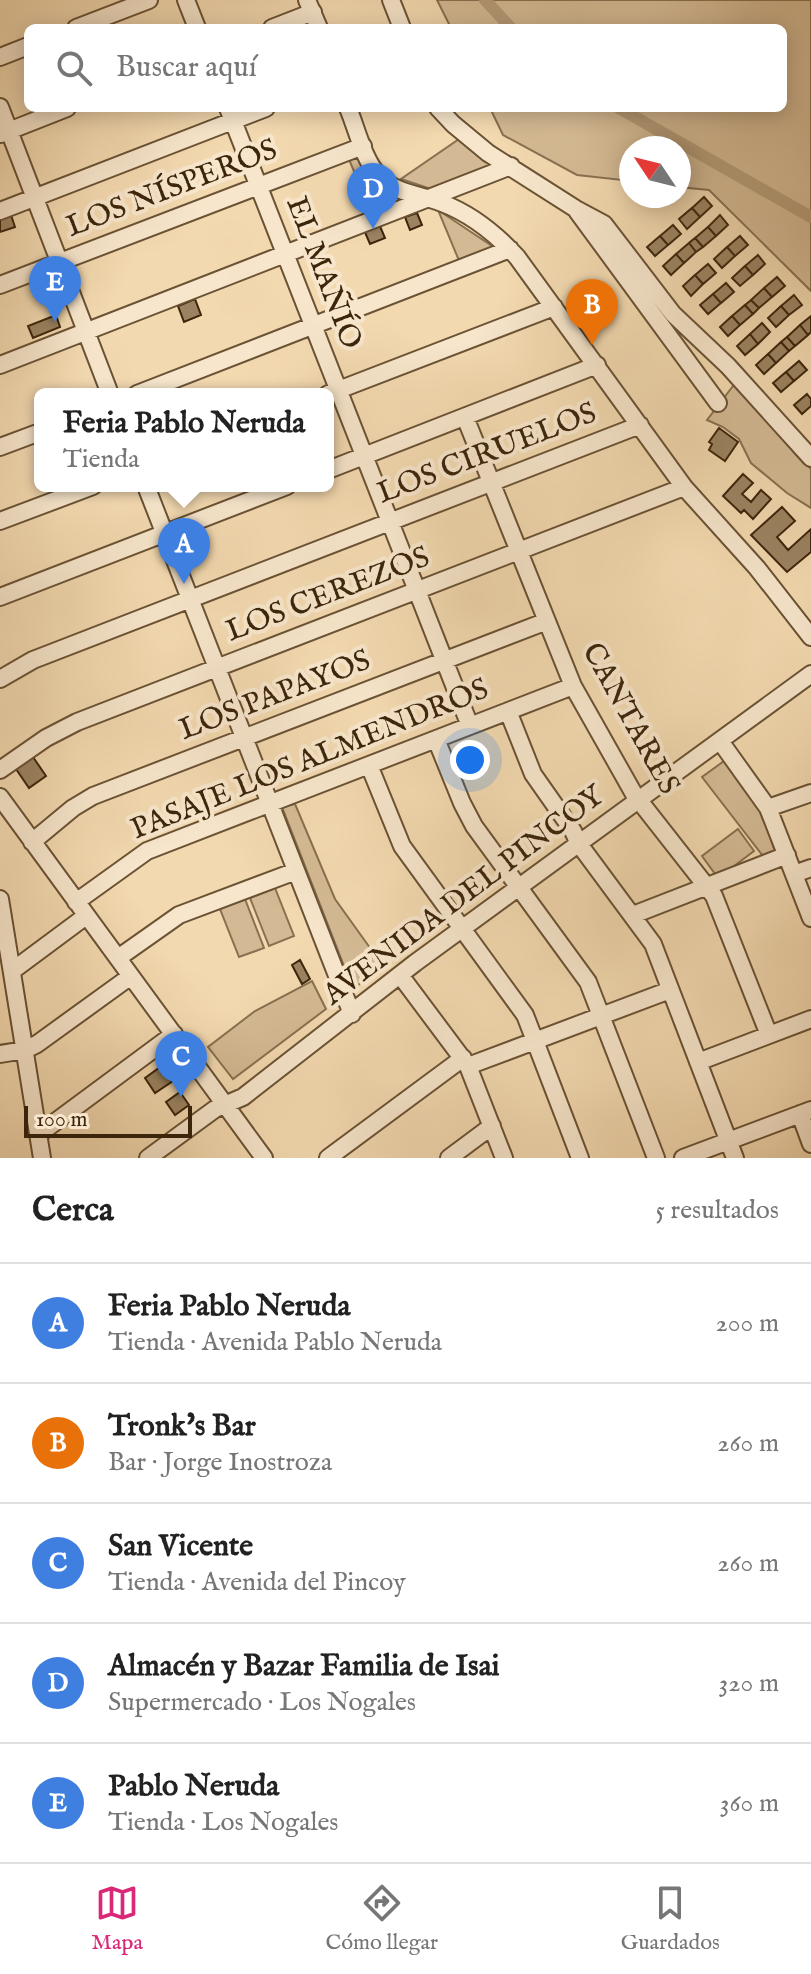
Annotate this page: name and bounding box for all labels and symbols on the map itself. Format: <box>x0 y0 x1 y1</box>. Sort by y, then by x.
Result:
street label: LOS NÍSPEROS <box>61 131 283 247</box>
north arrow <box>619 136 691 208</box>
pin: D <box>347 163 399 229</box>
street label: EL MAÑÍO <box>276 191 370 355</box>
pin: E <box>29 256 81 322</box>
pin: B <box>566 279 618 345</box>
street label: LOS CIRUELOS <box>372 395 602 513</box>
pin: A <box>158 518 210 584</box>
street label: LOS CEREZOS <box>221 539 435 651</box>
street label: CANTARES <box>573 636 687 802</box>
street label: LOS PAPAYOS <box>174 642 376 750</box>
street label: PASAJE LOS ALMENDROS <box>126 671 494 849</box>
your location <box>450 740 490 780</box>
street label: AVENIDA DEL PINCOY <box>315 777 614 1015</box>
pin: C <box>155 1031 207 1097</box>
scale bar <box>24 1102 192 1138</box>

